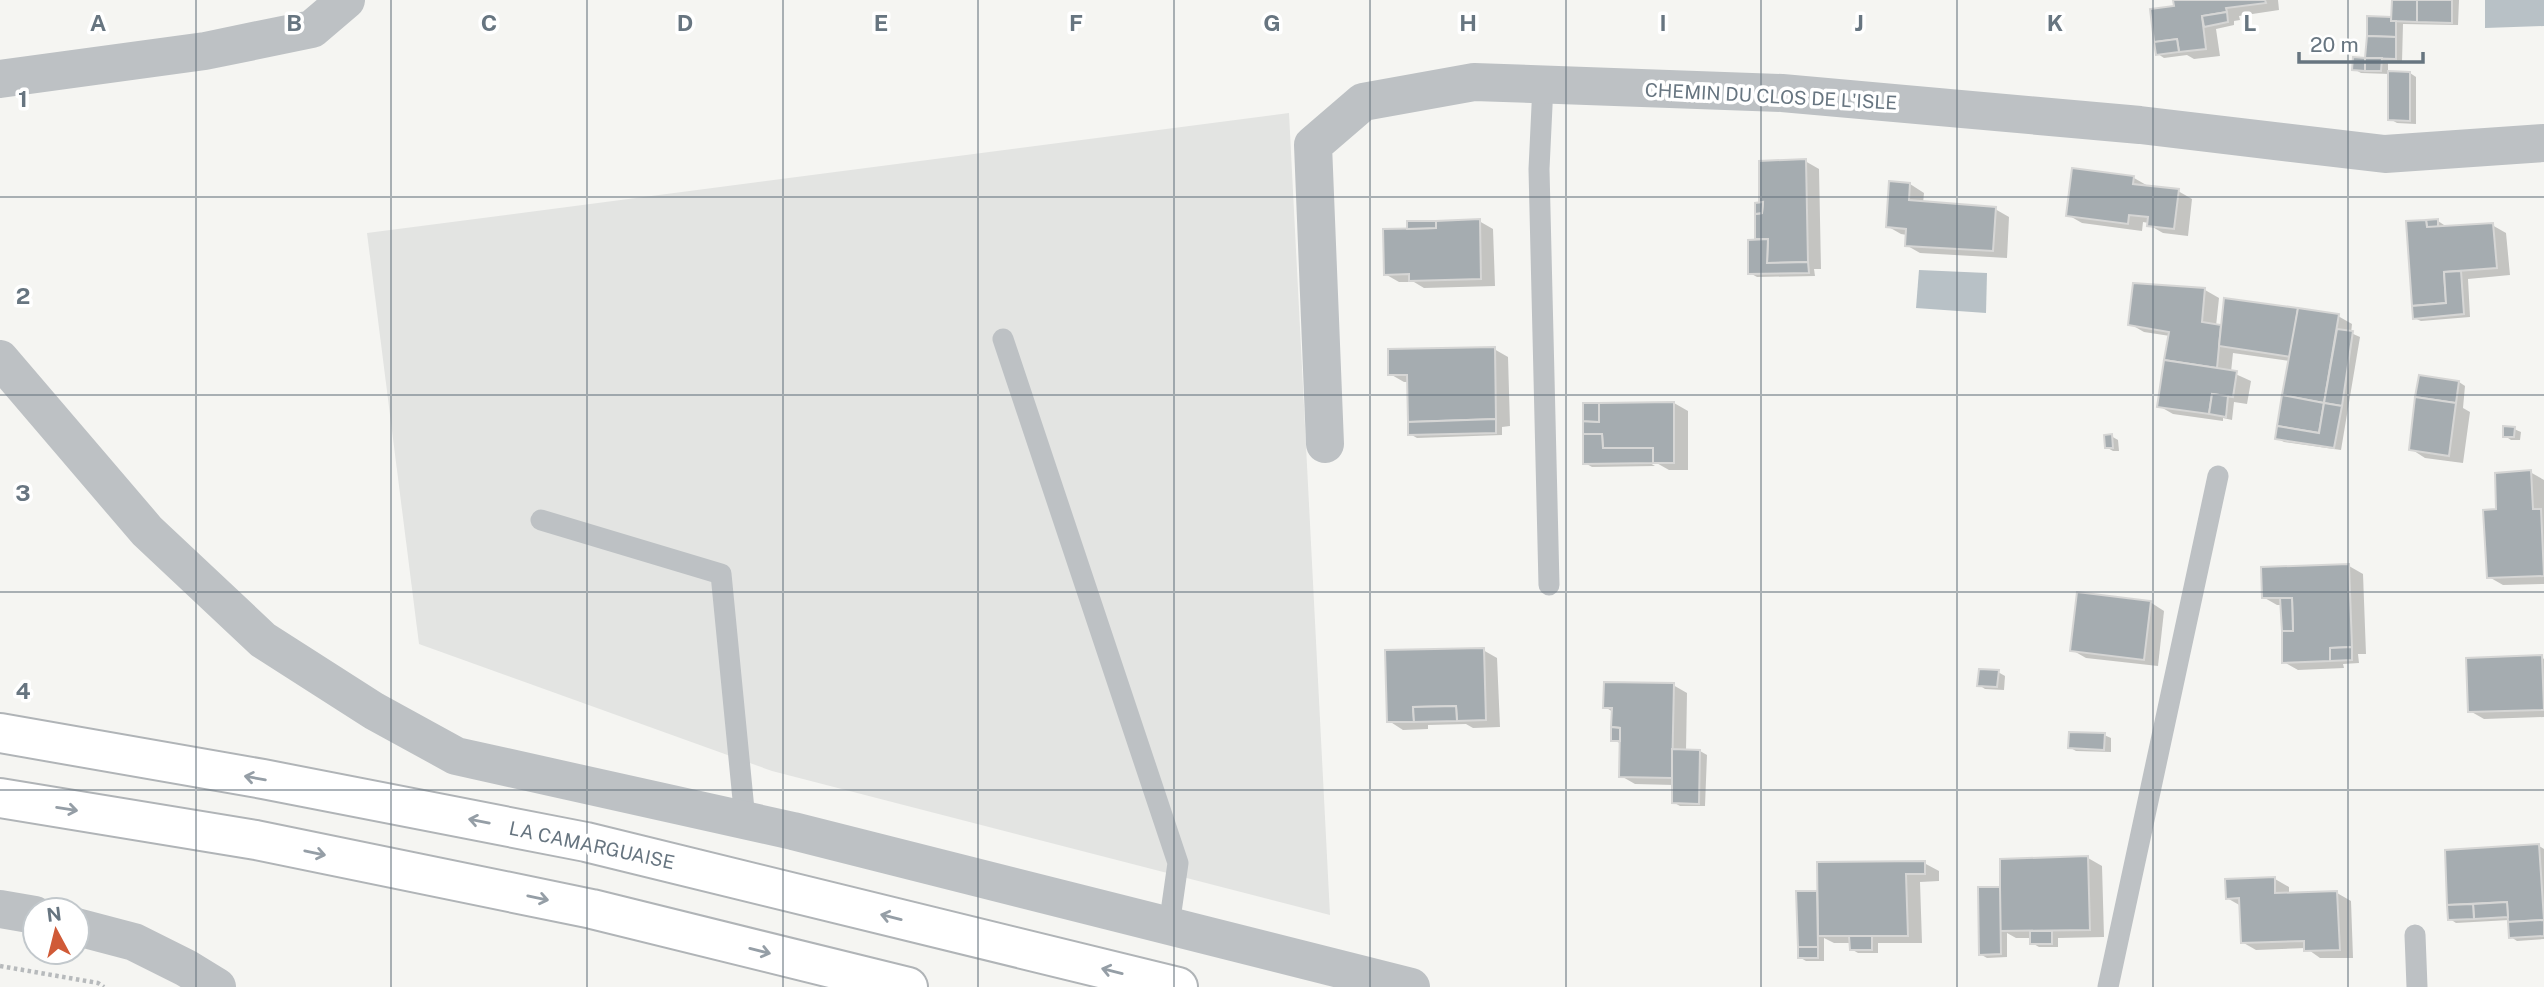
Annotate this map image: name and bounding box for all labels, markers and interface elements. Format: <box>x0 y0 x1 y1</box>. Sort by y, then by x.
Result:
text: A <box>90 9 107 36</box>
text: B <box>286 9 302 36</box>
text: C <box>481 9 497 36</box>
text: D <box>677 9 693 36</box>
text: E <box>874 9 888 36</box>
text: F <box>1069 9 1083 36</box>
text: G <box>1263 9 1281 36</box>
text: H <box>1459 9 1477 36</box>
text: I <box>1659 9 1667 36</box>
text: J <box>1854 9 1864 36</box>
text: K <box>2047 9 2063 36</box>
text: L <box>2243 9 2257 36</box>
scale bar <box>2299 21 2423 65</box>
text: 20 m <box>2310 32 2359 57</box>
street label: CHEMIN DU CLOS DE L'ISLE <box>1644 78 1898 114</box>
text: 1 <box>18 85 28 112</box>
text: 2 <box>16 282 30 309</box>
text: 3 <box>15 479 31 506</box>
text: 4 <box>15 677 31 704</box>
one-way arrow <box>244 771 267 784</box>
one-way arrow <box>55 803 78 816</box>
one-way arrow <box>468 814 490 827</box>
street label: LA CAMARGUAISE <box>507 817 677 873</box>
one-way arrow <box>303 846 326 860</box>
one-way arrow <box>526 892 549 906</box>
north arrow <box>21 896 91 966</box>
text: N <box>45 902 63 926</box>
one-way arrow <box>880 909 903 923</box>
one-way arrow <box>748 944 771 958</box>
one-way arrow <box>1101 964 1124 977</box>

